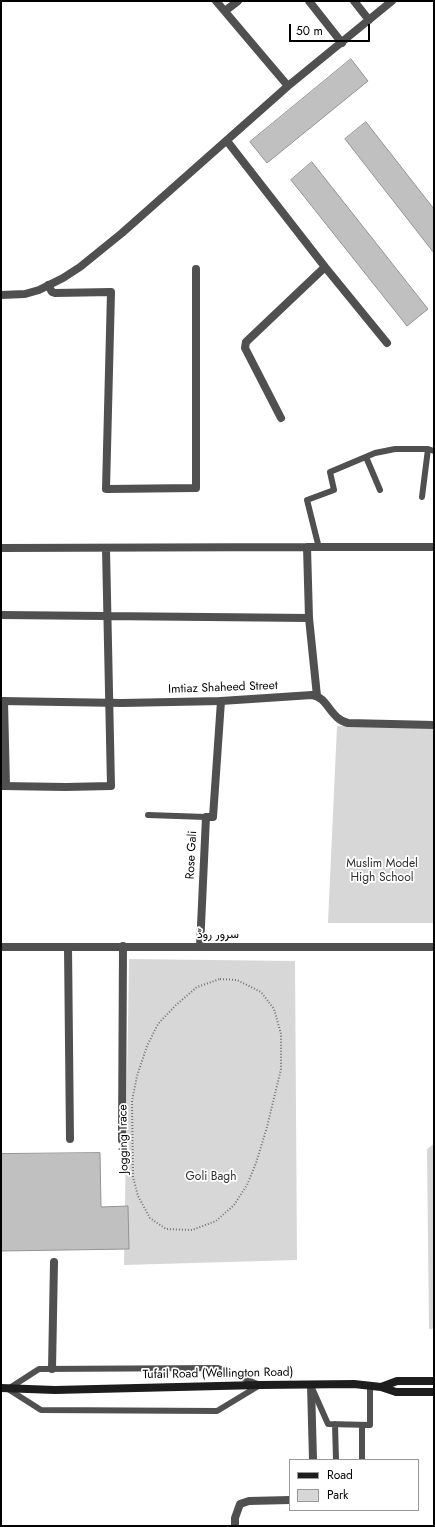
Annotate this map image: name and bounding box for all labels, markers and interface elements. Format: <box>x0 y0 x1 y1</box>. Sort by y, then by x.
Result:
scale bar <box>291 16 372 42</box>
text: 50 m <box>296 22 323 40</box>
street label: Imtiaz Shaheed Street <box>168 679 278 697</box>
street label: Rose Gali <box>184 830 200 880</box>
park label: Muslim Model High School <box>346 857 418 885</box>
street label: سرور روڈ <box>197 928 239 942</box>
street label: Jogging Trace <box>116 1104 132 1174</box>
park label: Goli Bagh <box>186 1170 236 1184</box>
street label: Tufail Road (Wellington Road) <box>143 1365 293 1383</box>
legend <box>289 1459 419 1511</box>
text: Road <box>327 1466 353 1484</box>
text: Park <box>327 1486 348 1504</box>

